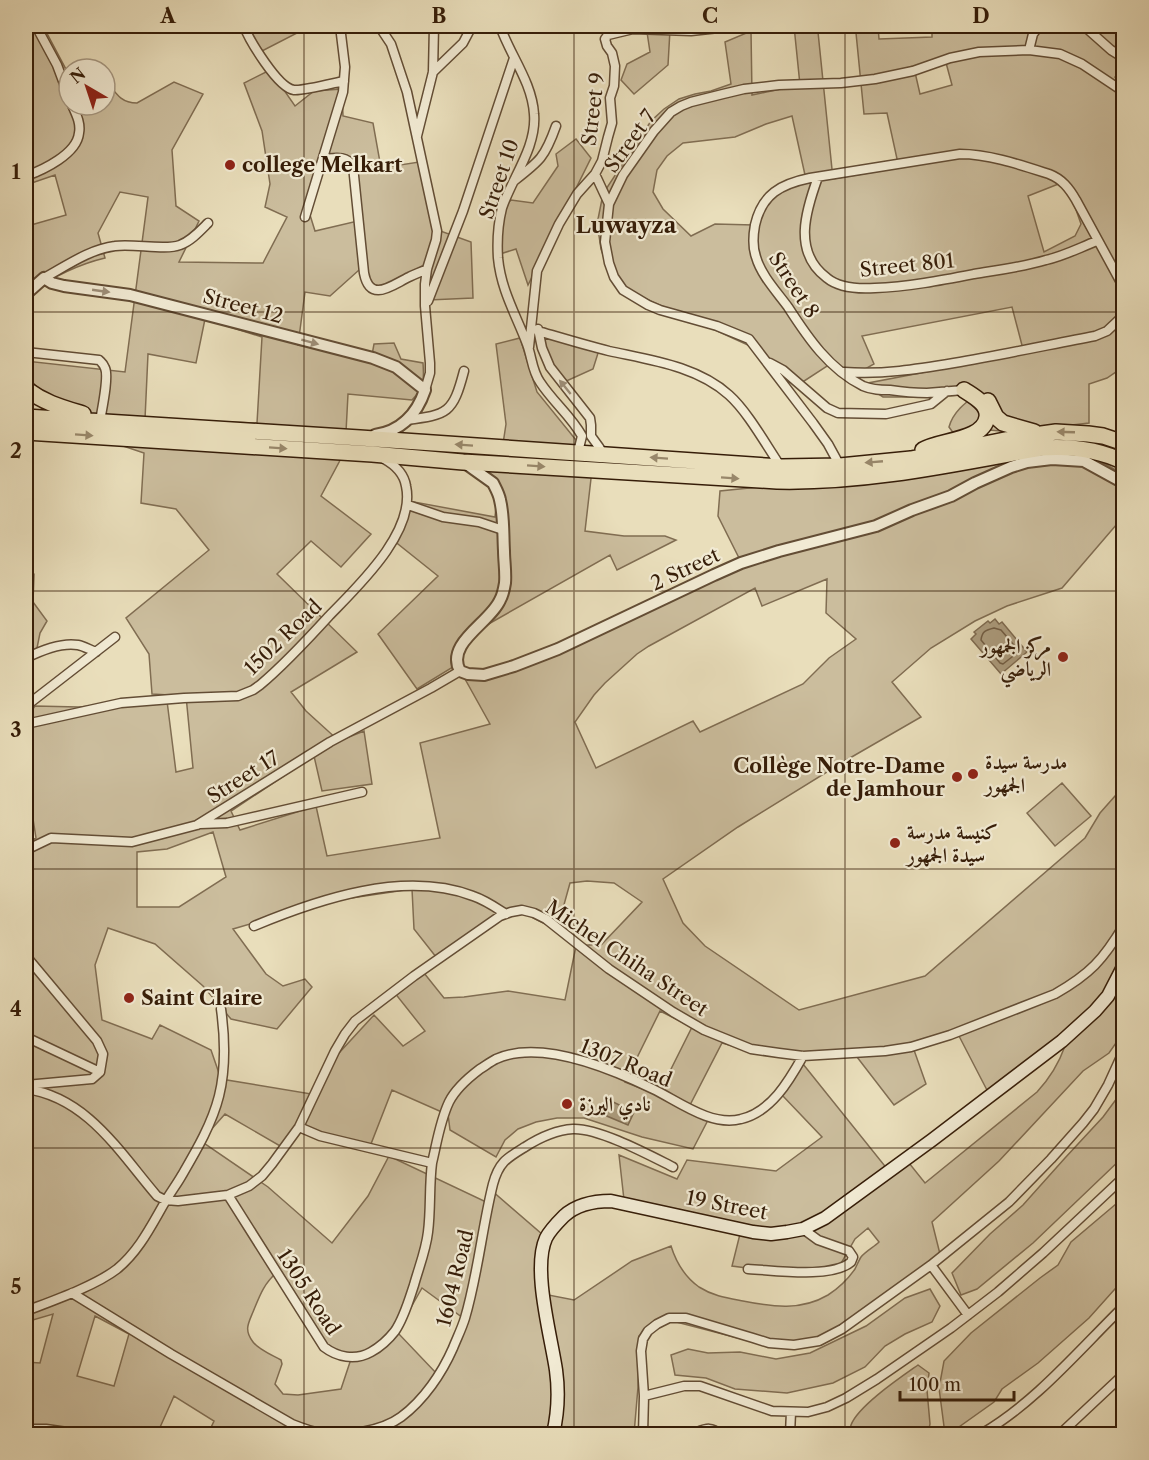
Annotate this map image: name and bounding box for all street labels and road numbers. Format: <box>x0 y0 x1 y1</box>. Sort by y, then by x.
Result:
street label: Street 9 <box>577 71 609 147</box>
street label: Street 7 <box>599 105 661 177</box>
street label: Street 10 <box>474 136 524 222</box>
street label: Street 8 <box>764 247 824 323</box>
street label: Street 801 <box>859 248 956 282</box>
street label: Street 12 <box>200 284 286 328</box>
street label: 2 Street <box>647 543 723 595</box>
street label: 1502 Road <box>239 594 327 680</box>
street label: Street 17 <box>203 745 284 808</box>
street label: Michel Chiha Street <box>541 895 713 1021</box>
street label: 1307 Road <box>577 1034 675 1092</box>
street label: 19 Street <box>684 1185 770 1225</box>
street label: 1604 Road <box>431 1227 479 1329</box>
street label: 1305 Road <box>272 1244 346 1340</box>

